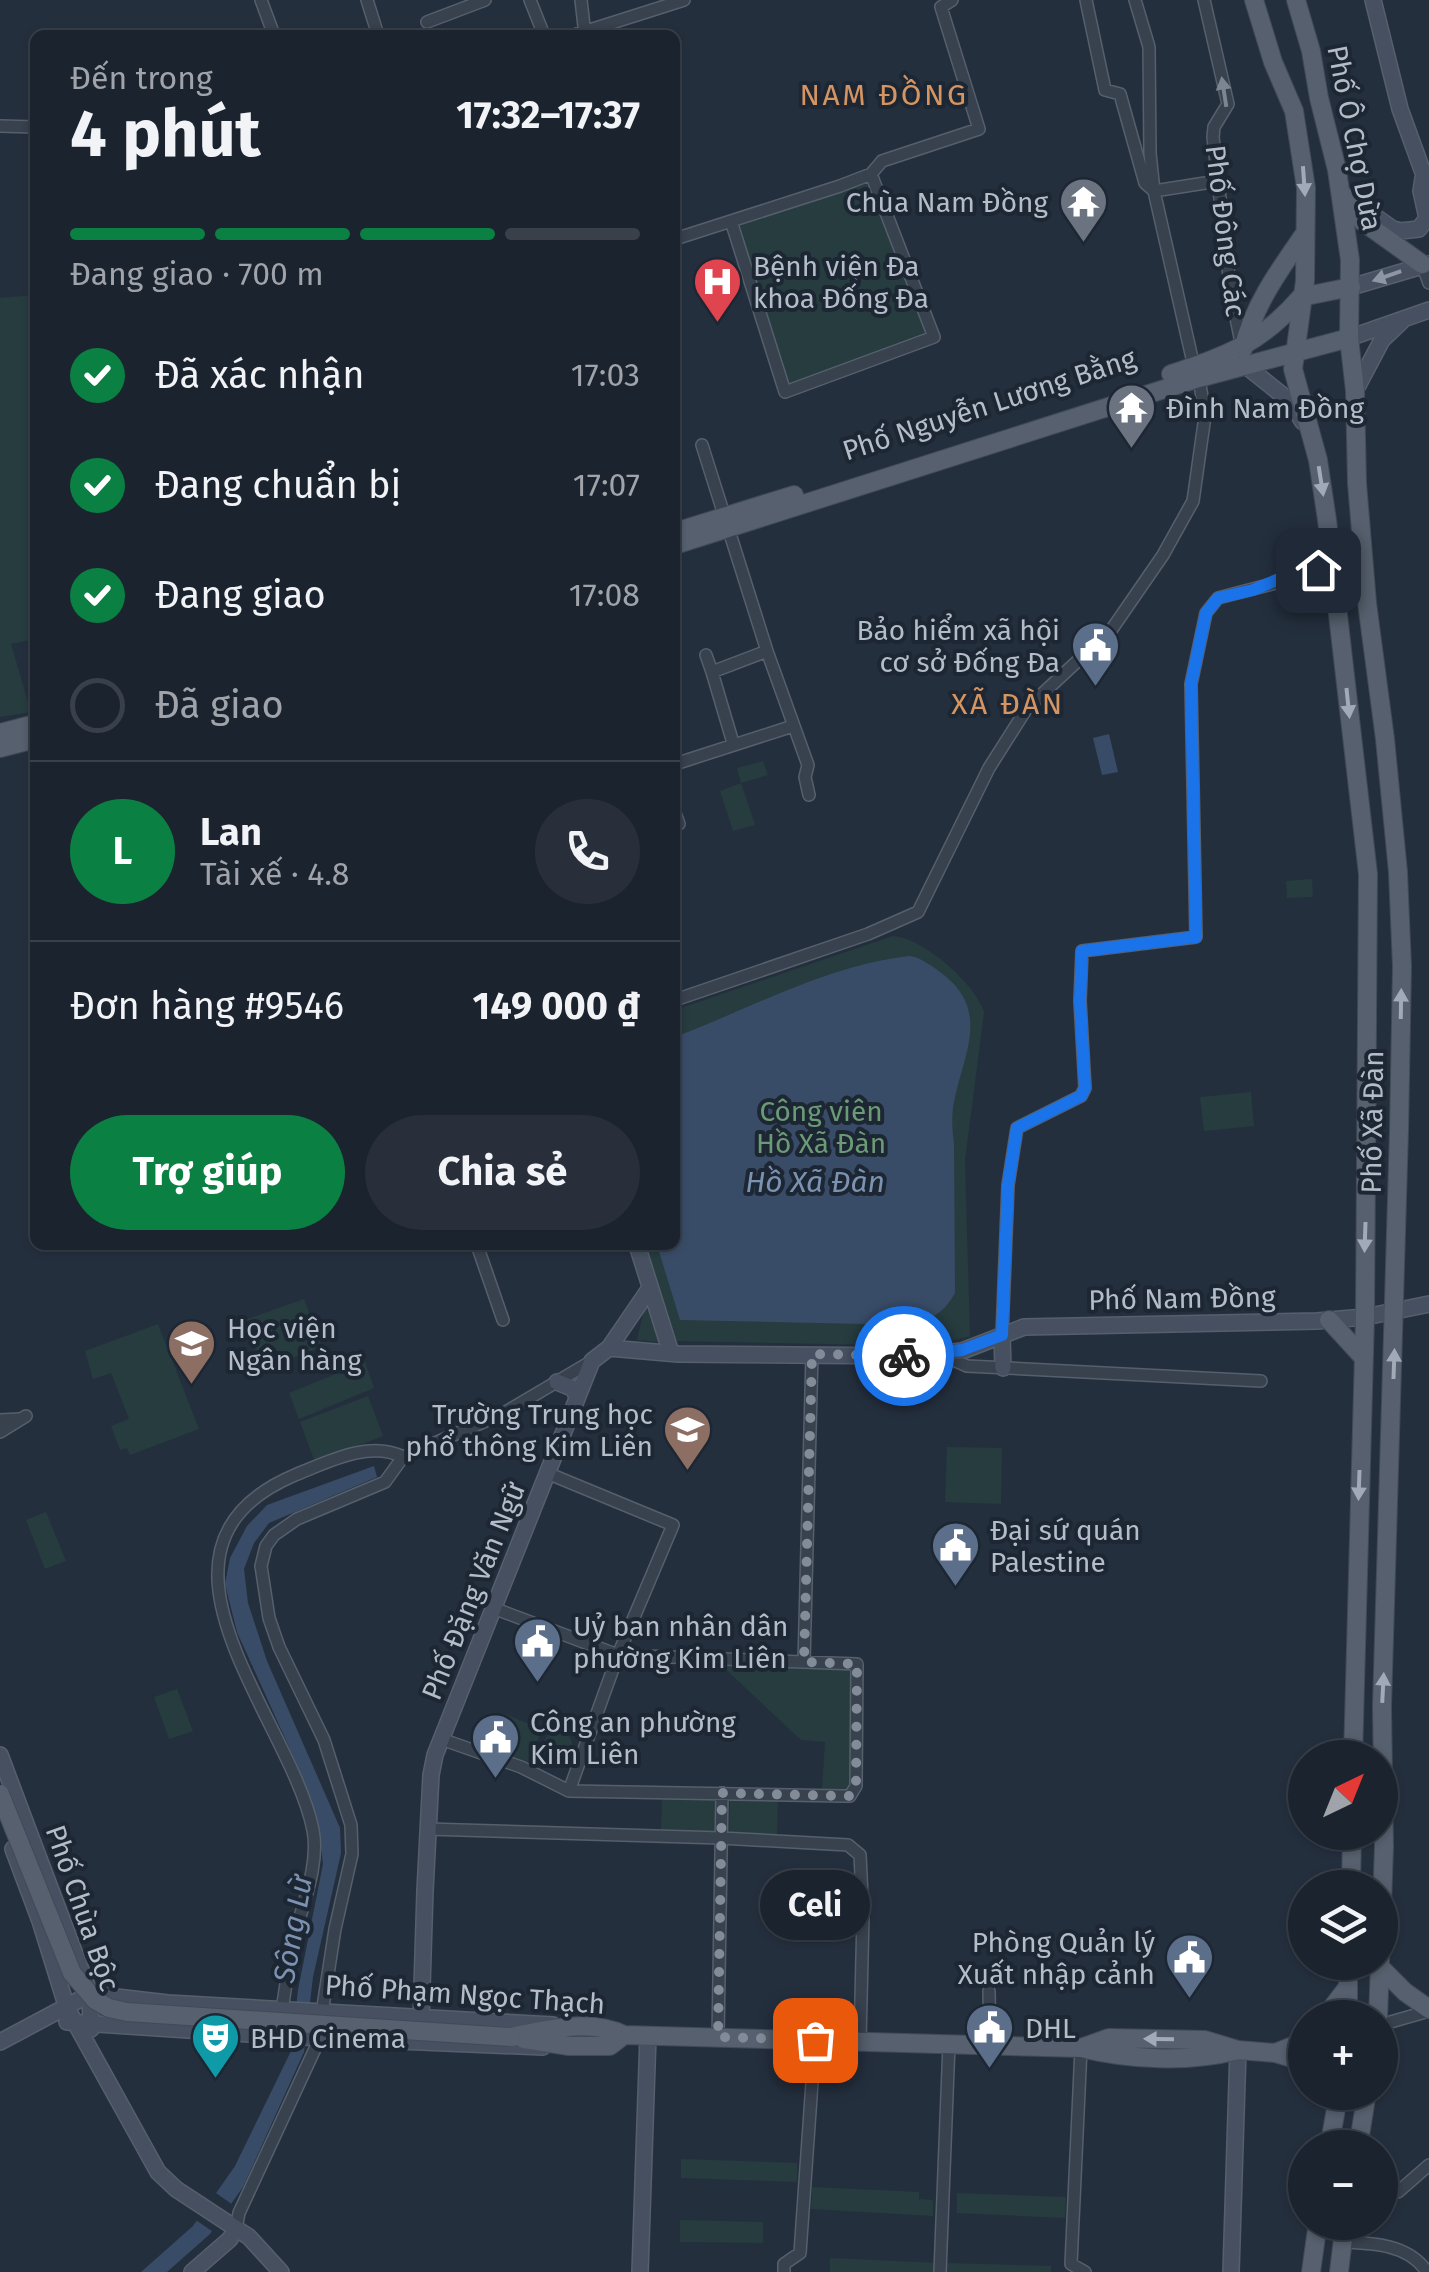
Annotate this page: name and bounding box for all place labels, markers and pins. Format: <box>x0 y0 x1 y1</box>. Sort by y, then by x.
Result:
temple icon: Chùa Nam Đồng <box>1057 176 1109 244</box>
place label: Chùa Nam Đồng <box>846 186 1048 219</box>
place label: Bệnh viện Đa khoa Đống Đa <box>753 250 929 315</box>
hospital icon: Bệnh viện Đa khoa Đống Đa <box>692 256 744 324</box>
temple icon: Đình Nam Đồng <box>1105 382 1157 450</box>
place label: Đình Nam Đồng <box>1166 392 1364 425</box>
pin <box>1276 528 1361 613</box>
place label: Bảo hiểm xã hội cơ sở Đống Đa <box>857 613 1060 679</box>
public building icon: Bảo hiểm xã hội cơ sở Đống Đa <box>1069 620 1121 688</box>
place label: Học viện Ngân hàng <box>227 1312 362 1377</box>
school or university icon: Học viện Ngân hàng <box>166 1318 218 1386</box>
place label: Trường Trung học phổ thông Kim Liên <box>406 1398 653 1463</box>
school or university icon: Trường Trung học phổ thông Kim Liên <box>662 1404 714 1472</box>
place label: Đại sứ quán Palestine <box>990 1514 1141 1579</box>
public building icon: Đại sứ quán Palestine <box>929 1520 981 1588</box>
place label: Uỷ ban nhân dân phường Kim Liên <box>573 1610 788 1675</box>
public building icon: Uỷ ban nhân dân phường Kim Liên <box>512 1616 564 1684</box>
place label: Công an phường Kim Liên <box>530 1706 736 1771</box>
public building icon: Công an phường Kim Liên <box>469 1712 521 1780</box>
callout: Celi <box>760 1870 870 1940</box>
place label: Phòng Quản lý Xuất nhập cảnh <box>958 1926 1155 1991</box>
public building icon: Phòng Quản lý Xuất nhập cảnh <box>1164 1932 1216 2000</box>
pin <box>773 1998 858 2083</box>
public building icon: DHL <box>964 2002 1016 2070</box>
theatre icon: BHD Cinema <box>189 2012 241 2080</box>
place label: DHL <box>1025 2012 1076 2045</box>
place label: BHD Cinema <box>250 2022 406 2055</box>

